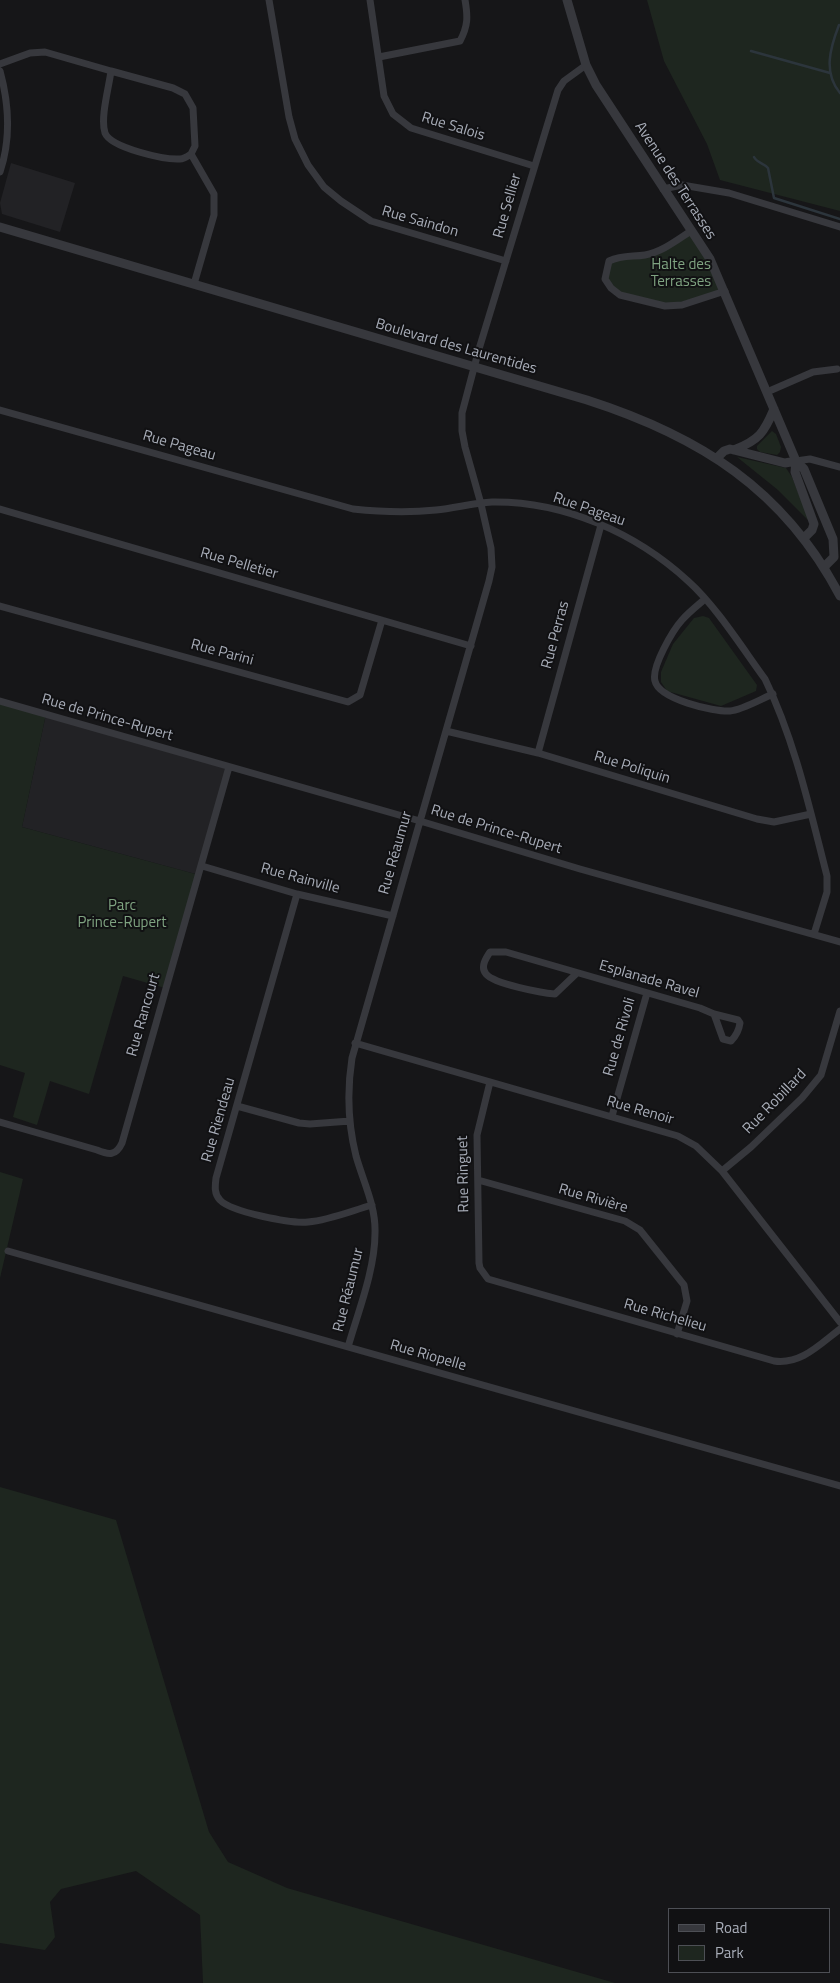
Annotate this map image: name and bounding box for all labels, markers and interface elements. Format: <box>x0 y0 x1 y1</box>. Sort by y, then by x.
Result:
street label: Rue Salois <box>419 109 487 145</box>
street label: Avenue des Terrasses <box>630 119 720 243</box>
street label: Rue Sellier <box>490 171 526 241</box>
street label: Rue Saindon <box>380 202 460 242</box>
park label: Halte des Terrasses <box>651 256 711 291</box>
street label: Boulevard des Laurentides <box>373 315 539 379</box>
street label: Rue Pageau <box>140 427 218 465</box>
street label: Rue Pageau <box>551 489 627 531</box>
street label: Rue Pelletier <box>198 544 280 584</box>
street label: Rue Perras <box>538 599 574 671</box>
street label: Rue Parini <box>189 636 255 670</box>
street label: Rue de Prince-Rupert <box>39 691 175 745</box>
street label: Rue Poliquin <box>592 748 672 788</box>
street label: Rue de Prince-Rupert <box>428 802 564 858</box>
street label: Rue Réaumur <box>376 809 416 897</box>
street label: Rue Rainville <box>259 860 341 898</box>
park label: Parc Prince-Rupert <box>77 897 167 932</box>
street label: Esplanade Ravel <box>597 957 701 1003</box>
street label: Rue Rancourt <box>124 971 164 1059</box>
street label: Rue de Rivoli <box>600 996 640 1078</box>
street label: Rue Robillard <box>739 1066 811 1138</box>
street label: Rue Riendeau <box>198 1076 240 1164</box>
street label: Rue Renoir <box>604 1093 676 1129</box>
street label: Rue Ringuet <box>454 1135 474 1213</box>
street label: Rue Rivière <box>556 1181 630 1217</box>
street label: Rue Réaumur <box>330 1246 368 1334</box>
street label: Rue Richelieu <box>622 1296 708 1336</box>
street label: Rue Riopelle <box>388 1337 468 1375</box>
legend <box>668 1908 830 1973</box>
text: Road <box>715 1916 747 1939</box>
text: Park <box>715 1941 744 1964</box>

